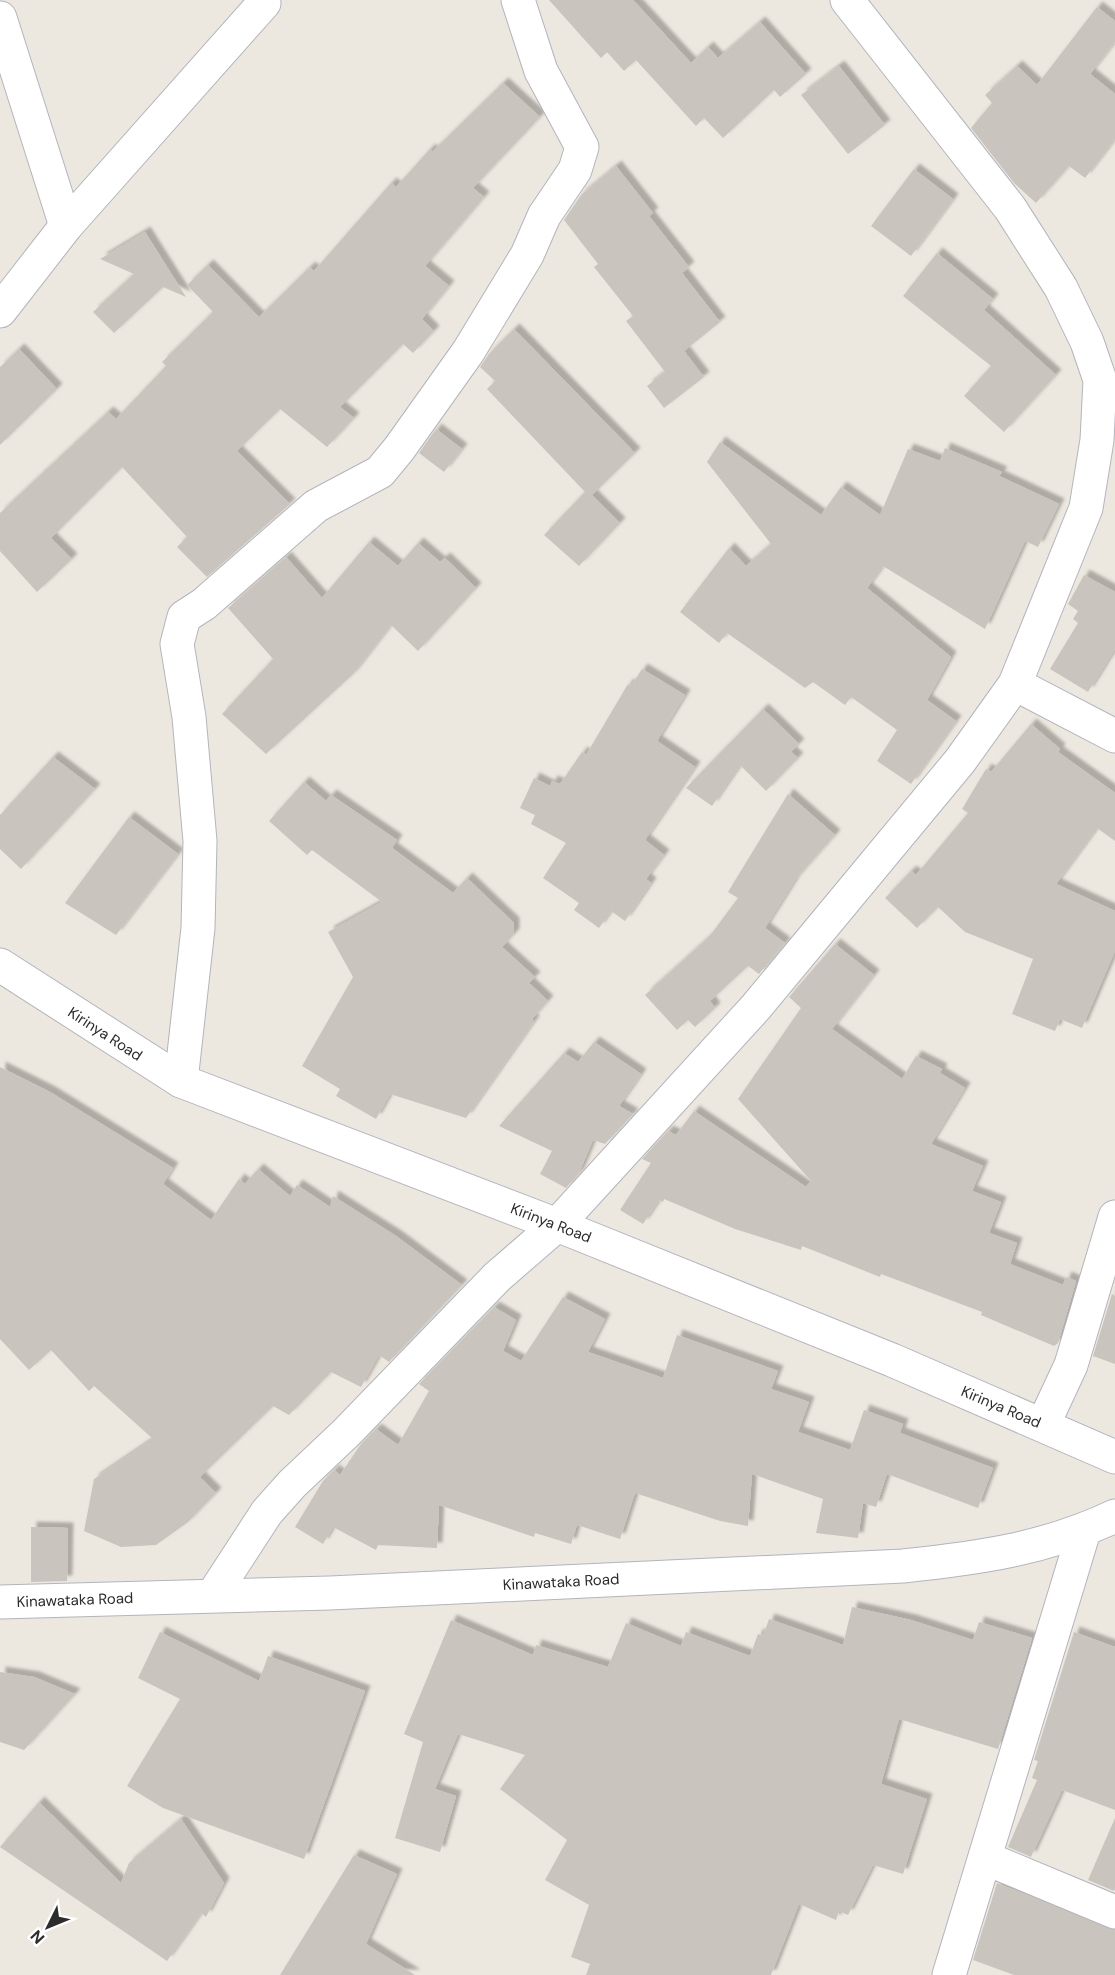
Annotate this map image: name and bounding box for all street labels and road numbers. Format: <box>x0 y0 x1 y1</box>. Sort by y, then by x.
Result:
street label: Kirinya Road <box>64 1003 146 1065</box>
street label: Kirinya Road <box>508 1198 594 1248</box>
street label: Kirinya Road <box>958 1381 1044 1433</box>
street label: Kinawataka Road <box>502 1569 620 1595</box>
street label: Kinawataka Road <box>16 1588 134 1612</box>

